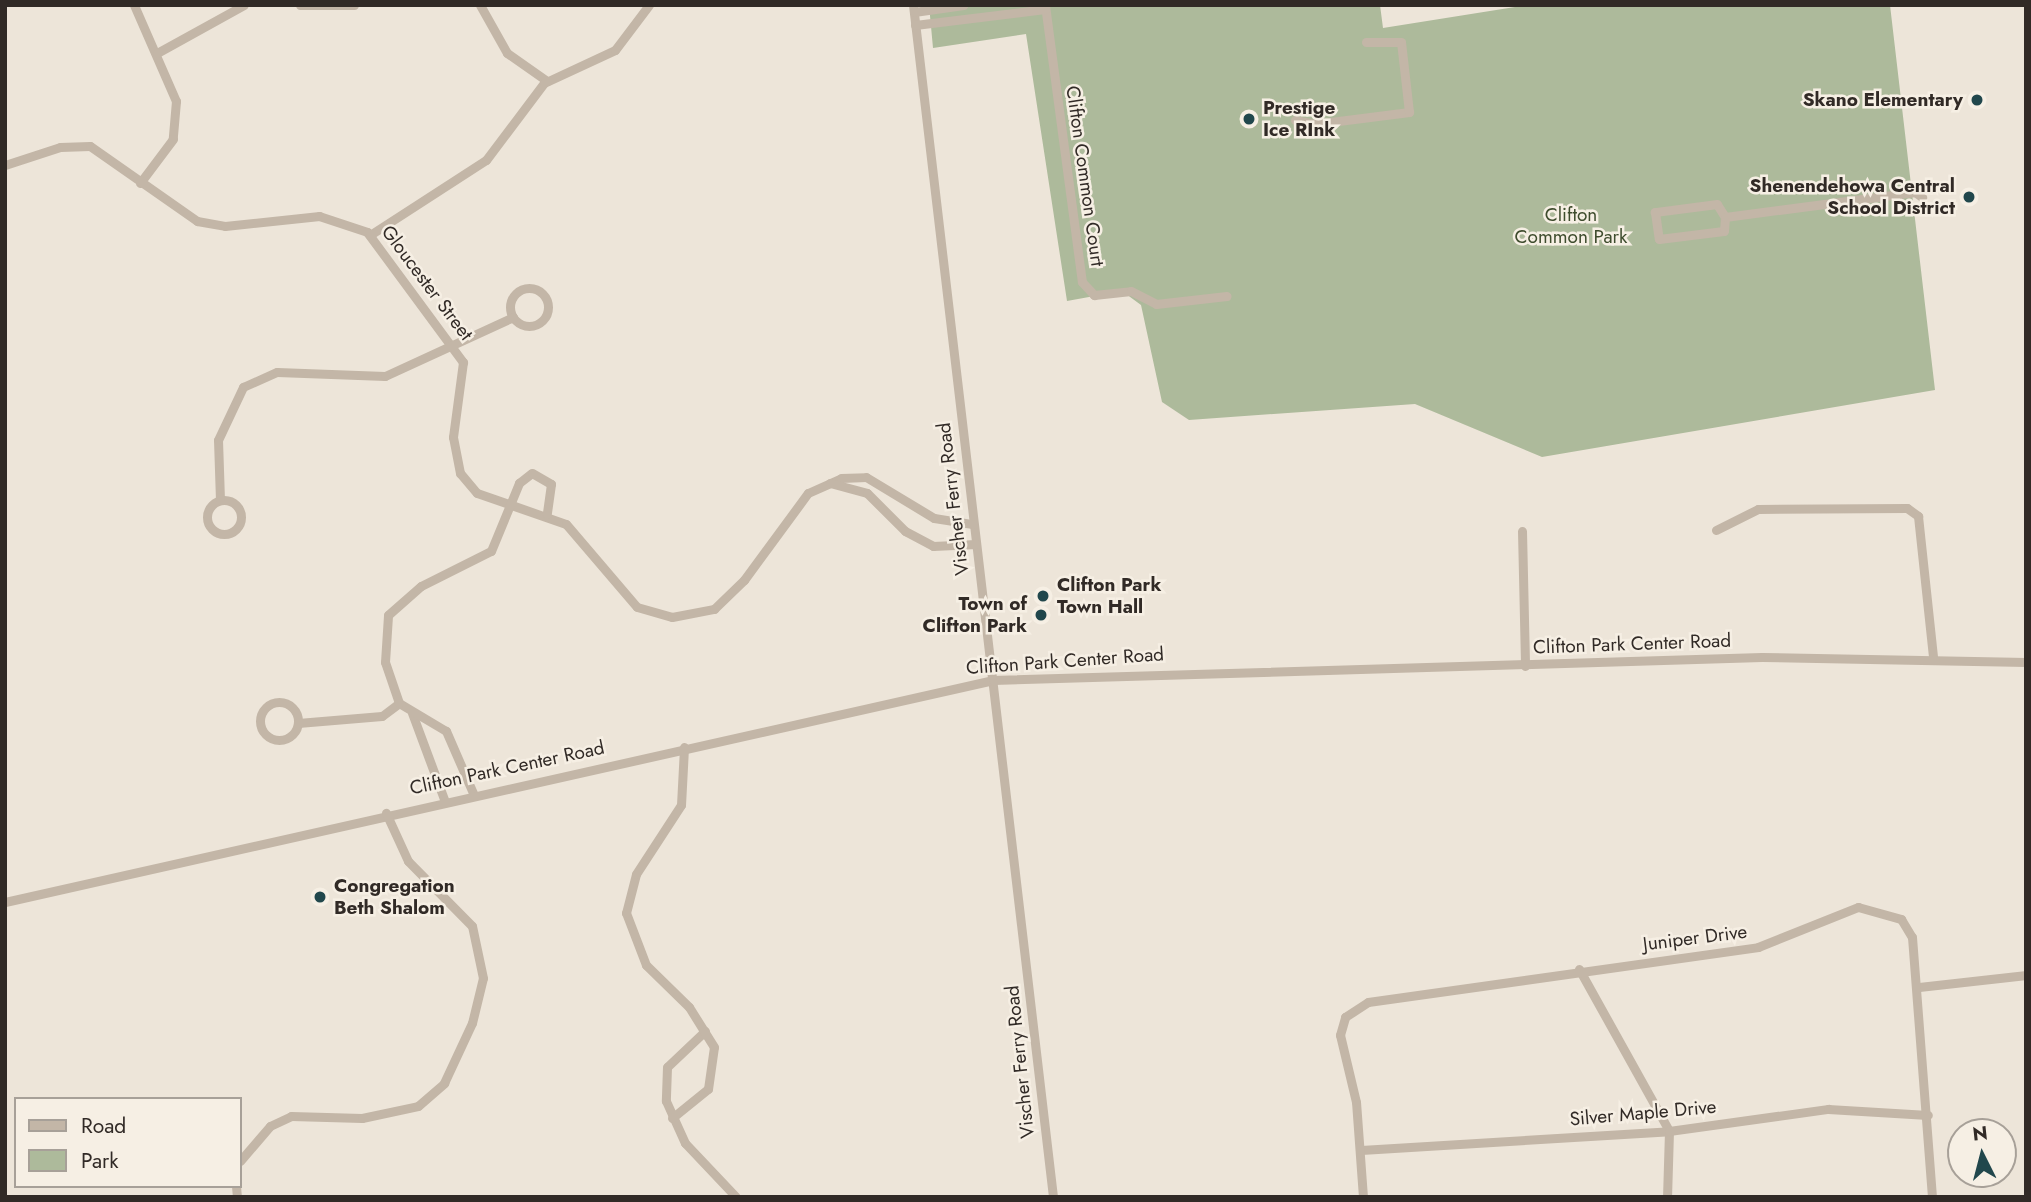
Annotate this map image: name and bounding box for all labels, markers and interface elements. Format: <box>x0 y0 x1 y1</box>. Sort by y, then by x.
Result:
street label: Clifton Common Court <box>1061 84 1109 268</box>
place label: Skano Elementary <box>1803 89 1963 111</box>
marker: Skano Elementary <box>1969 92 1985 108</box>
place label: Prestige Ice RInk <box>1263 97 1335 141</box>
marker: Prestige Ice RInk <box>1241 111 1257 127</box>
place label: Shenendehowa Central School District <box>1750 175 1955 219</box>
marker: Shenendehowa Central School District <box>1961 189 1977 205</box>
park label: Clifton Common Park <box>1515 204 1627 248</box>
street label: Gloucester Street <box>376 221 478 345</box>
street label: Vischer Ferry Road <box>932 421 974 577</box>
place label: Clifton Park Town Hall <box>1057 574 1161 618</box>
marker: Clifton Park Town Hall <box>1035 588 1051 604</box>
place label: Town of Clifton Park <box>923 593 1027 637</box>
marker: Town of Clifton Park <box>1033 607 1049 623</box>
street label: Clifton Park Center Road <box>1533 629 1731 659</box>
street label: Clifton Park Center Road <box>965 643 1165 679</box>
street label: Clifton Park Center Road <box>408 736 606 800</box>
place label: Congregation Beth Shalom <box>334 875 455 919</box>
marker: Congregation Beth Shalom <box>312 889 328 905</box>
street label: Juniper Drive <box>1642 920 1748 956</box>
street label: Vischer Ferry Road <box>1001 984 1039 1140</box>
street label: Silver Maple Drive <box>1569 1095 1717 1131</box>
legend <box>14 1097 242 1188</box>
text: Road <box>81 1111 126 1141</box>
north arrow <box>1947 1118 2017 1188</box>
text: N <box>1971 1119 1989 1148</box>
text: Park <box>81 1146 118 1176</box>

